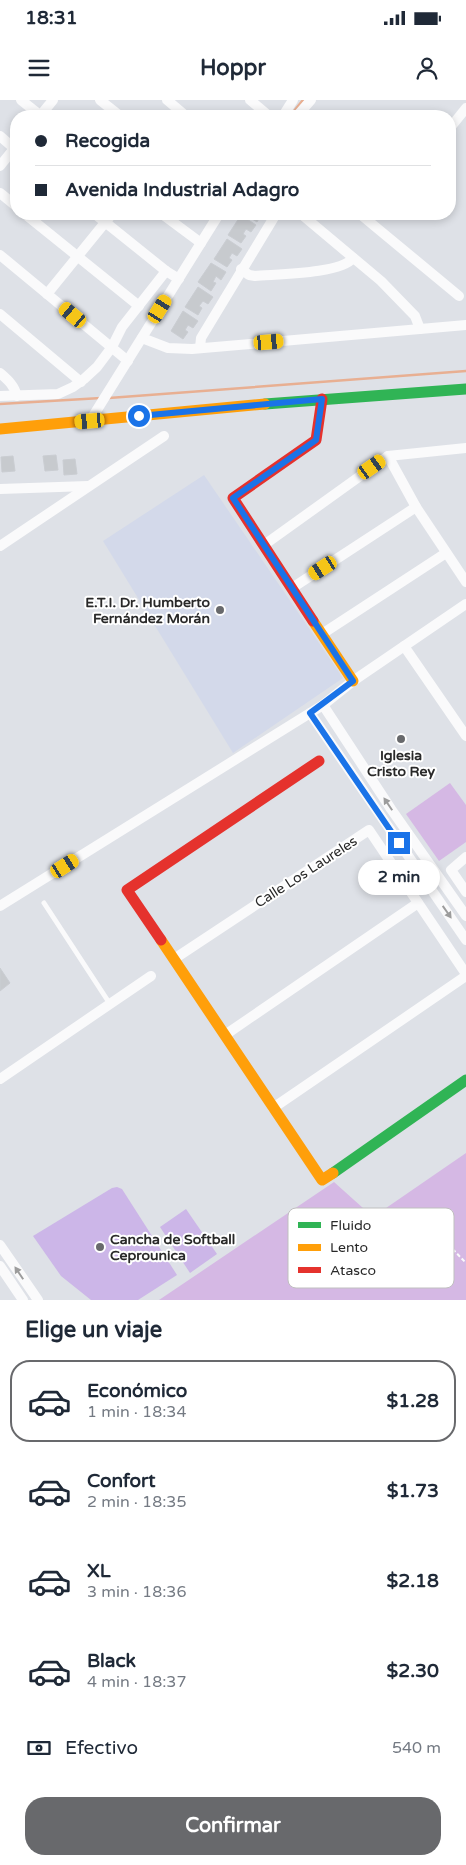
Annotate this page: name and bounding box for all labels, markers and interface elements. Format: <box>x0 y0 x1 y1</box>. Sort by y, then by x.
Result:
text: 18:31 <box>25 7 78 29</box>
icon: menu <box>25 54 53 82</box>
icon: person <box>413 54 441 82</box>
text: Hoppr <box>200 55 266 81</box>
text: Recogida <box>65 130 150 152</box>
text: Avenida Industrial Adagro <box>65 179 299 201</box>
car <box>145 292 174 326</box>
car <box>56 300 89 330</box>
car <box>253 333 284 351</box>
route start <box>128 405 150 427</box>
car <box>74 412 105 430</box>
car <box>355 452 388 482</box>
car <box>306 554 339 582</box>
place label: E.T.I. Dr. Humberto Fernández Morán <box>85 594 210 627</box>
marker: E.T.I. Dr. Humberto Fernández Morán <box>214 604 226 616</box>
marker: Iglesia Cristo Rey <box>395 733 407 745</box>
place label: Iglesia Cristo Rey <box>367 747 435 780</box>
one-way arrow <box>383 798 393 811</box>
street label: Calle Los Laureles <box>252 832 361 911</box>
route end <box>388 832 410 854</box>
car <box>48 852 81 880</box>
callout: 2 min <box>358 860 440 896</box>
text: 2 min <box>378 867 420 887</box>
one-way arrow <box>442 905 452 919</box>
legend <box>288 1208 454 1288</box>
text: Fluido <box>330 1217 371 1234</box>
place label: Cancha de Softball Ceprounica <box>110 1231 235 1264</box>
text: Lento <box>330 1239 368 1256</box>
marker: Cancha de Softball Ceprounica <box>94 1241 106 1253</box>
text: Atasco <box>330 1262 376 1279</box>
one-way arrow <box>14 1266 24 1279</box>
text: Elige un viaje <box>25 1317 162 1343</box>
icon: car <box>27 1379 72 1424</box>
text: Económico <box>87 1380 187 1402</box>
text: $1.28 <box>387 1390 439 1412</box>
text: 1 min · 18:34 <box>87 1402 186 1422</box>
icon: car <box>27 1469 72 1514</box>
text: Confort <box>87 1470 156 1492</box>
text: $1.73 <box>387 1480 439 1502</box>
text: 2 min · 18:35 <box>87 1492 186 1512</box>
icon: car <box>27 1559 72 1604</box>
text: XL <box>87 1560 111 1582</box>
text: $2.18 <box>387 1570 439 1592</box>
text: 3 min · 18:36 <box>87 1582 186 1602</box>
icon: car <box>27 1649 72 1694</box>
text: Black <box>87 1650 136 1672</box>
text: $2.30 <box>387 1660 439 1682</box>
text: 4 min · 18:37 <box>87 1672 186 1692</box>
icon: cash <box>25 1734 53 1762</box>
text: Efectivo <box>65 1737 138 1759</box>
text: 540 m <box>392 1738 441 1758</box>
button: Confirmar <box>25 1797 441 1855</box>

